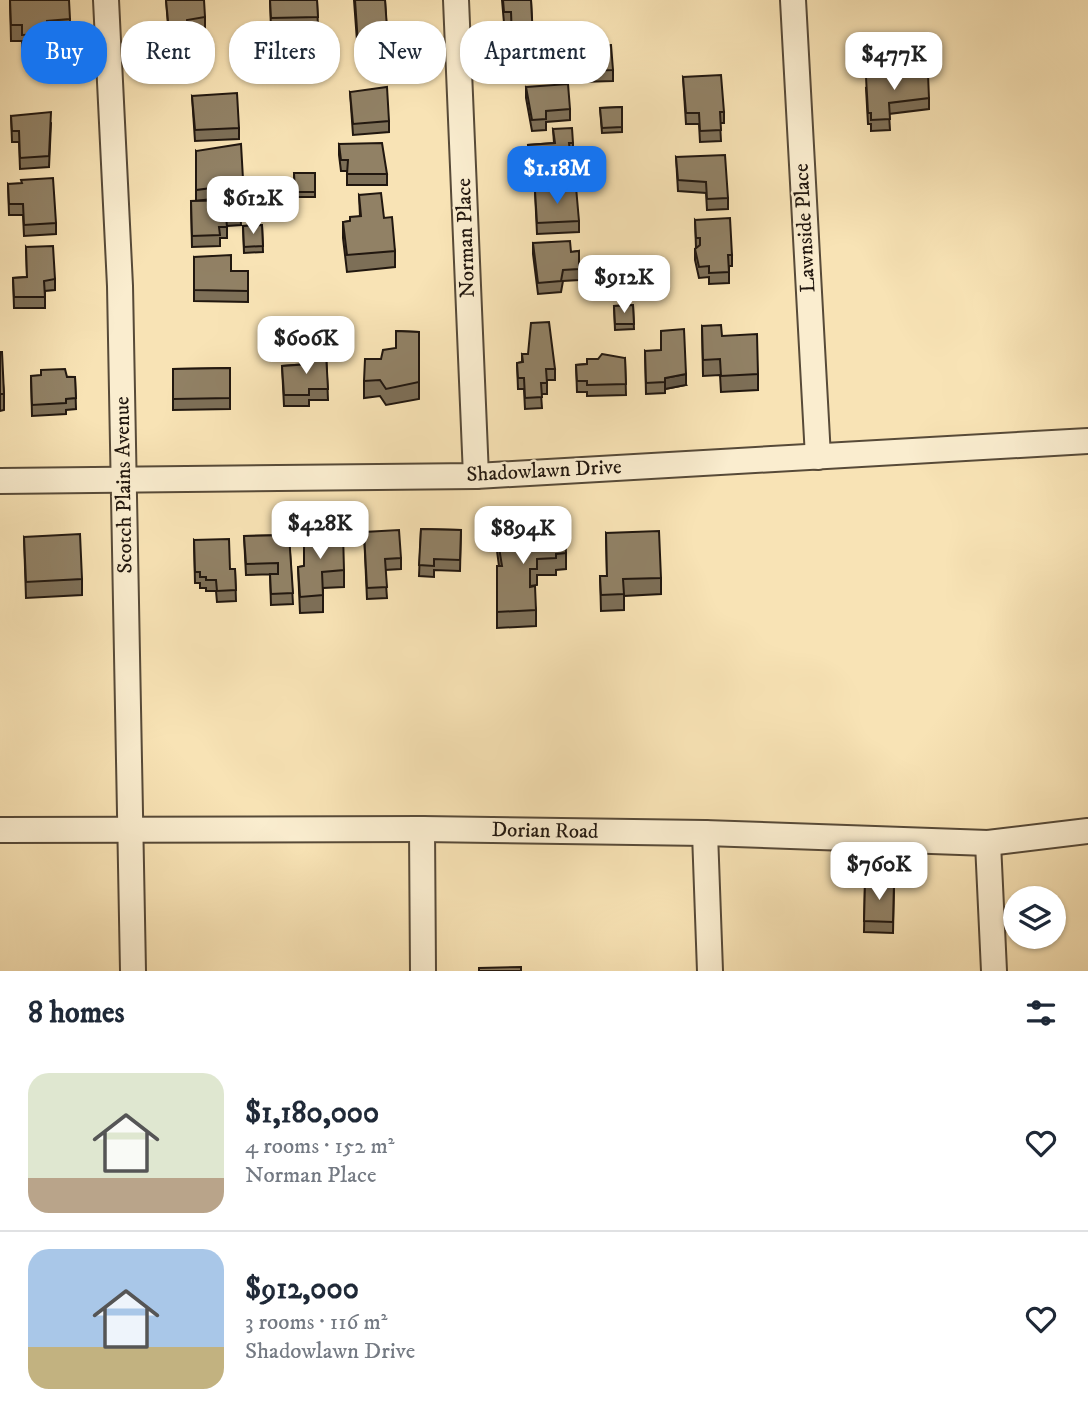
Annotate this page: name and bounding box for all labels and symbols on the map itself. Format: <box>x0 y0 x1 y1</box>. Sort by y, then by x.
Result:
pin: $477K <box>845 32 943 92</box>
pin: $1.18M <box>500 146 614 206</box>
street label: Lawnside Place <box>789 162 821 293</box>
pin: $612K <box>204 176 302 236</box>
street label: Norman Place <box>451 177 481 298</box>
pin: $912K <box>575 256 673 315</box>
pin: $606K <box>257 316 355 376</box>
street label: Scotch Plains Avenue <box>109 396 139 574</box>
street label: Shadowlawn Drive <box>466 454 623 488</box>
pin: $428K <box>271 502 369 561</box>
pin: $894K <box>474 506 572 566</box>
street label: Dorian Road <box>491 817 599 845</box>
pin: $760K <box>830 842 928 902</box>

